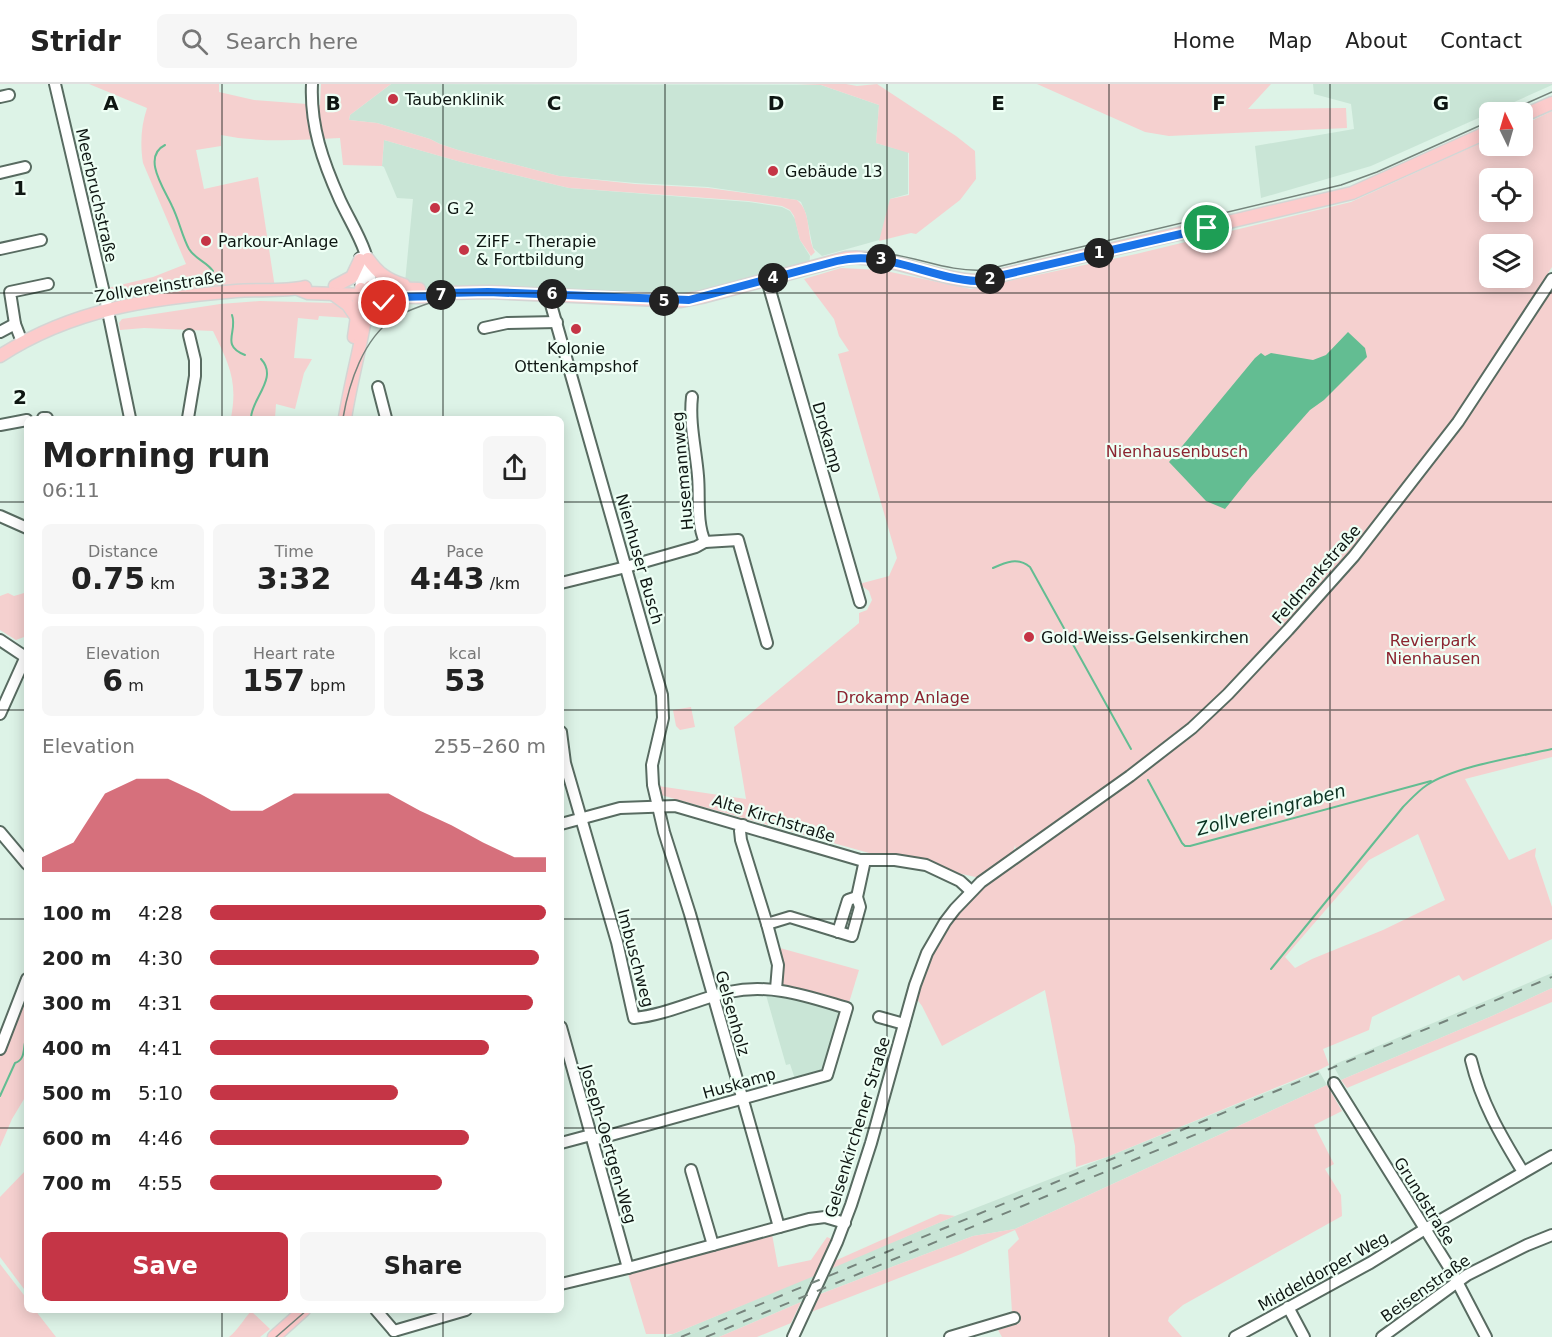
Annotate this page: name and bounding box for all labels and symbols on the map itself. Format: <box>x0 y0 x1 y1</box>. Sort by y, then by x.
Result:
place label: Taubenklinik <box>404 90 505 109</box>
text: A <box>103 91 119 115</box>
text: B <box>325 91 341 115</box>
text: C <box>547 91 561 115</box>
text: D <box>768 91 784 115</box>
text: E <box>991 91 1005 115</box>
text: F <box>1212 91 1226 115</box>
text: G <box>1433 91 1449 115</box>
marker: Taubenklinik <box>386 92 400 106</box>
north arrow <box>1479 102 1533 156</box>
street label: Meerbruchstraße <box>72 126 121 264</box>
place label: Gebäude 13 <box>785 162 883 181</box>
marker: Gebäude 13 <box>766 164 780 178</box>
text: 1 <box>13 176 27 200</box>
place label: G 2 <box>447 199 475 218</box>
marker: G 2 <box>428 201 442 215</box>
pin <box>1181 202 1232 253</box>
place label: Parkour-Anlage <box>218 232 338 251</box>
place label: ZiFF - Therapie & Fortbildung <box>476 232 596 269</box>
marker: Parkour-Anlage <box>199 234 213 248</box>
pin: 1 <box>1084 238 1114 268</box>
marker: ZiFF - Therapie & Fortbildung <box>457 243 471 257</box>
pin: 3 <box>866 244 896 274</box>
pin: 4 <box>758 263 788 293</box>
pin: 2 <box>975 264 1005 294</box>
street label: Zollvereinstraße <box>93 267 225 306</box>
pin <box>358 277 409 328</box>
pin: 6 <box>537 279 567 309</box>
pin: 7 <box>426 280 456 310</box>
pin: 5 <box>649 286 679 316</box>
marker: Kolonie Ottenkampshof <box>569 322 583 336</box>
place label: Kolonie Ottenkampshof <box>514 339 638 376</box>
text: 2 <box>13 385 27 409</box>
street label: Drokamp <box>808 399 847 475</box>
street label: Husemannweg <box>668 411 697 531</box>
park label: Nienhausenbusch <box>1106 442 1248 461</box>
street label: Nienhuser Busch <box>612 492 667 627</box>
street label: Feldmarkstraße <box>1268 521 1365 628</box>
place label: Gold-Weiss-Gelsenkirchen <box>1041 628 1249 647</box>
marker: Gold-Weiss-Gelsenkirchen <box>1022 630 1036 644</box>
park label: Revierpark Nienhausen <box>1386 631 1480 668</box>
park label: Drokamp Anlage <box>836 688 970 707</box>
water label: Zollvereingraben <box>1193 779 1348 840</box>
street label: Alte Kirchstraße <box>710 791 838 846</box>
street label: Imbuschweg <box>613 907 658 1009</box>
street label: Gelsenholz <box>711 968 754 1058</box>
street label: Gelsenkirchener Straße <box>821 1034 894 1220</box>
street label: Joseph-Oertgen-Weg <box>576 1061 640 1226</box>
street label: Huskamp <box>700 1064 778 1103</box>
street label: Grundstraße <box>1390 1154 1459 1249</box>
street label: Middeldorper Weg <box>1255 1228 1392 1315</box>
street label: Beisenstraße <box>1377 1251 1474 1326</box>

